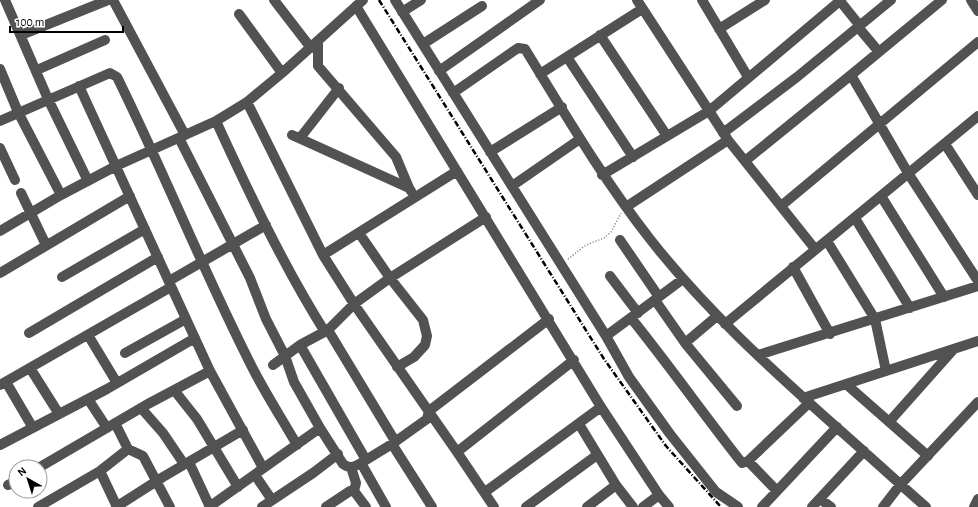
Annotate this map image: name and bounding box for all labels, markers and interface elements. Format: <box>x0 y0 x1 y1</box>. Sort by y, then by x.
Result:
scale bar <box>10 8 123 34</box>
text: 100 m <box>16 16 44 28</box>
north arrow <box>8 459 48 499</box>
text: N <box>16 465 28 478</box>

